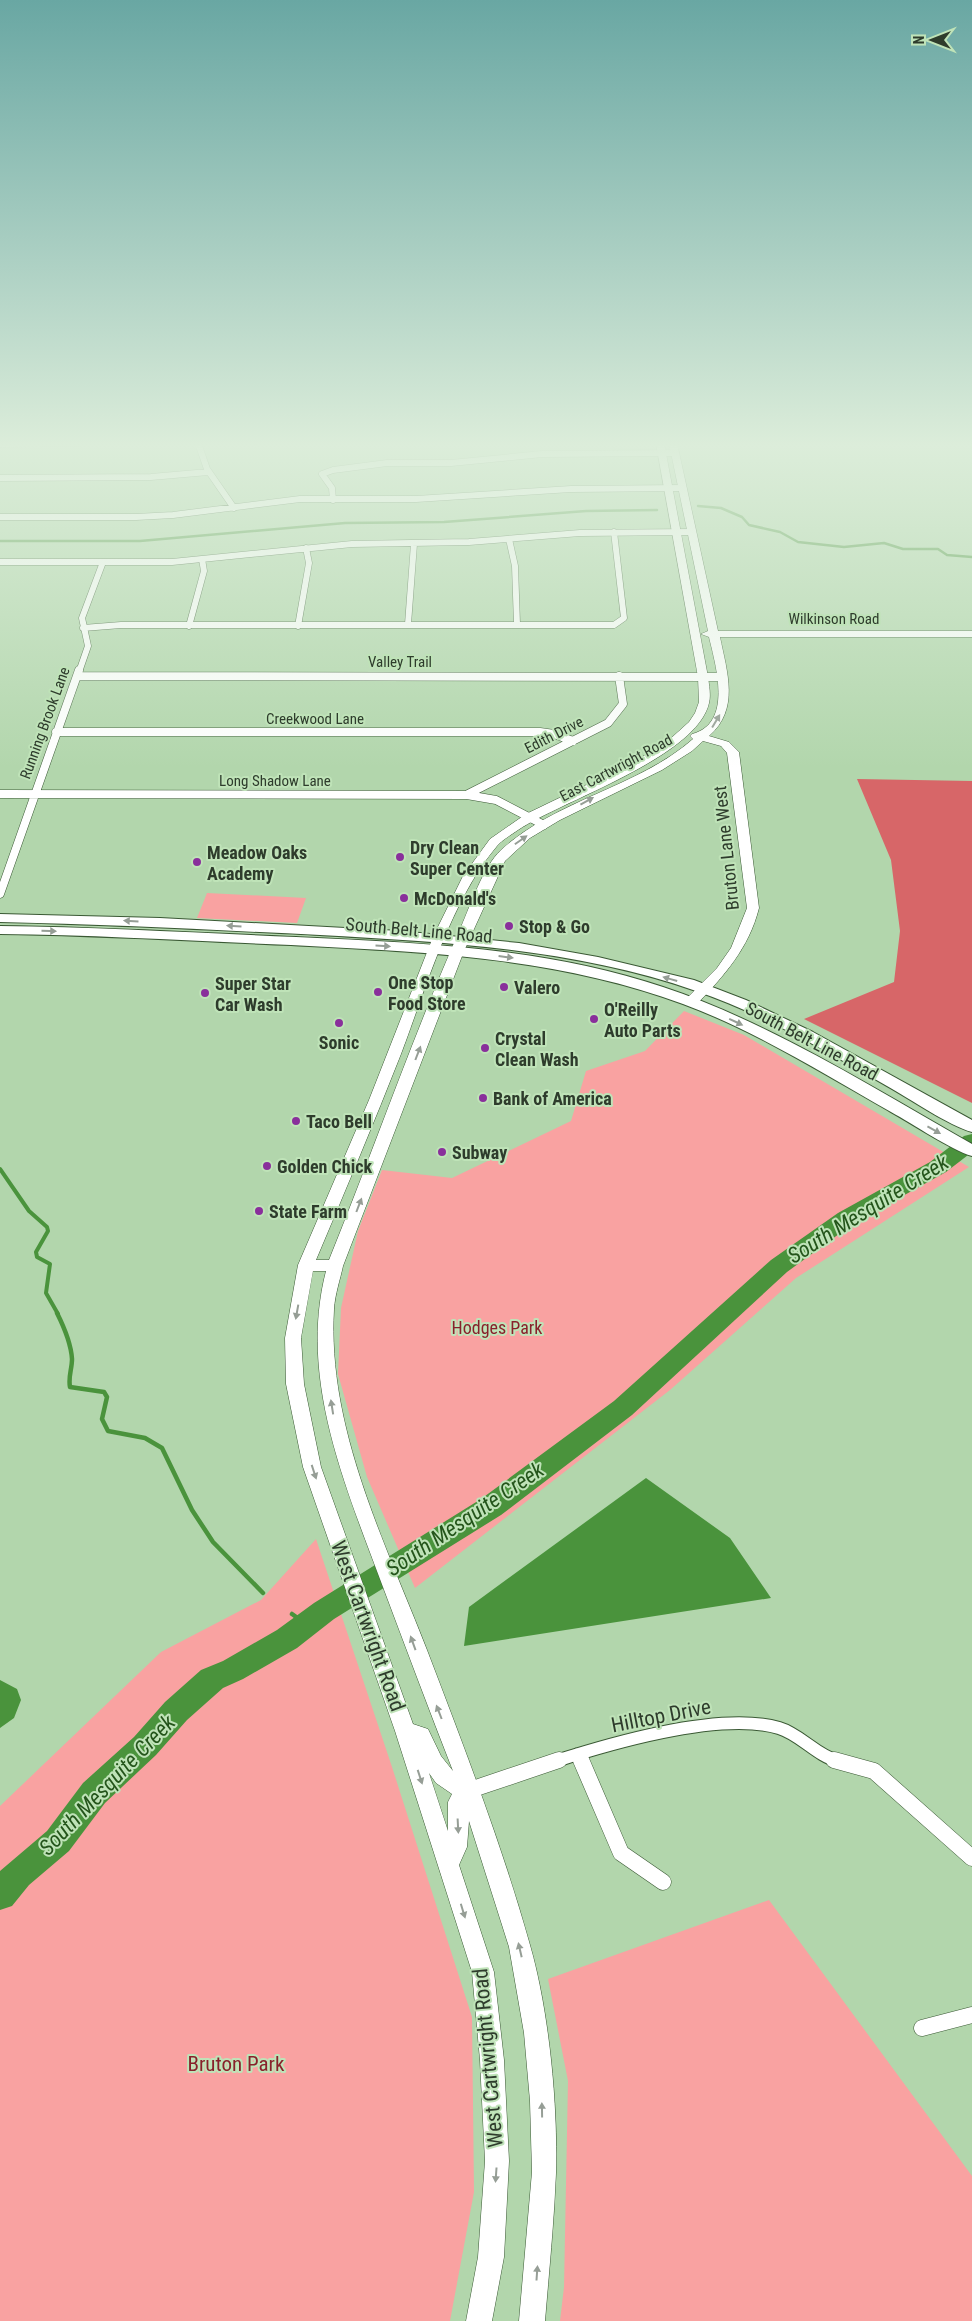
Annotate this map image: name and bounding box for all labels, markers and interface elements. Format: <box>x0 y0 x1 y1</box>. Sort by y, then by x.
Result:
north arrow <box>907 15 957 65</box>
text: N <box>911 36 927 44</box>
street label: Wilkinson Road <box>789 610 879 628</box>
street label: Valley Trail <box>368 653 432 671</box>
street label: Running Brook Lane <box>16 665 74 781</box>
street label: Creekwood Lane <box>266 710 364 728</box>
street label: Edith Drive <box>522 713 586 757</box>
one-way arrow <box>711 714 720 727</box>
street label: East Cartwright Road <box>557 731 675 805</box>
street label: Long Shadow Lane <box>219 772 331 790</box>
street label: Bruton Lane West <box>709 785 743 911</box>
one-way arrow <box>579 797 594 805</box>
one-way arrow <box>514 835 528 845</box>
place label: Dry Clean Super Center <box>410 837 504 879</box>
place label: Meadow Oaks Academy <box>207 842 307 884</box>
marker: Dry Clean Super Center <box>394 851 406 863</box>
marker: Meadow Oaks Academy <box>191 856 203 868</box>
place label: McDonald's <box>414 888 496 909</box>
marker: McDonald's <box>398 892 410 904</box>
street label: South Belt Line Road <box>345 913 493 947</box>
place label: Stop & Go <box>519 916 590 937</box>
one-way arrow <box>123 917 139 925</box>
marker: Stop & Go <box>503 920 515 932</box>
one-way arrow <box>225 921 241 929</box>
one-way arrow <box>41 927 57 935</box>
one-way arrow <box>375 942 391 950</box>
one-way arrow <box>499 953 515 961</box>
place label: One Stop Food Store <box>388 972 466 1014</box>
place label: Super Star Car Wash <box>215 973 291 1015</box>
one-way arrow <box>663 974 678 982</box>
place label: Valero <box>514 977 560 998</box>
marker: Valero <box>498 981 510 993</box>
marker: One Stop Food Store <box>372 986 384 998</box>
marker: Super Star Car Wash <box>199 987 211 999</box>
street label: South Belt Line Road <box>742 997 882 1085</box>
place label: O'Reilly Auto Parts <box>604 999 681 1041</box>
marker: O'Reilly Auto Parts <box>588 1013 600 1025</box>
marker: Sonic <box>333 1017 345 1029</box>
one-way arrow <box>729 1019 743 1027</box>
place label: Crystal Clean Wash <box>495 1028 579 1070</box>
place label: Sonic <box>319 1032 359 1053</box>
marker: Crystal Clean Wash <box>479 1042 491 1054</box>
one-way arrow <box>414 1045 422 1060</box>
place label: Bank of America <box>493 1088 612 1109</box>
marker: Bank of America <box>477 1092 489 1104</box>
place label: Taco Bell <box>306 1111 372 1132</box>
marker: Taco Bell <box>290 1115 302 1127</box>
one-way arrow <box>928 1125 941 1134</box>
place label: Subway <box>452 1142 507 1163</box>
marker: Subway <box>436 1146 448 1158</box>
water label: South Mesquite Creek <box>783 1149 953 1269</box>
place label: Golden Chick <box>277 1156 373 1177</box>
marker: Golden Chick <box>261 1160 273 1172</box>
one-way arrow <box>356 1197 363 1212</box>
place label: State Farm <box>269 1201 347 1222</box>
marker: State Farm <box>253 1205 265 1217</box>
one-way arrow <box>293 1305 301 1321</box>
park label: Hodges Park <box>452 1317 542 1338</box>
one-way arrow <box>328 1398 336 1414</box>
water label: South Mesquite Creek <box>381 1457 549 1581</box>
one-way arrow <box>311 1465 318 1480</box>
street label: West Cartwright Road <box>326 1537 410 1715</box>
one-way arrow <box>409 1635 417 1650</box>
street label: Hilltop Drive <box>609 1695 713 1737</box>
one-way arrow <box>435 1704 443 1719</box>
water label: South Mesquite Creek <box>34 1710 180 1860</box>
one-way arrow <box>416 1770 424 1785</box>
one-way arrow <box>454 1818 462 1834</box>
one-way arrow <box>460 1903 468 1918</box>
one-way arrow <box>516 1942 524 1957</box>
street label: West Cartwright Road <box>468 1967 508 2149</box>
park label: Bruton Park <box>187 2052 285 2076</box>
one-way arrow <box>538 2102 546 2118</box>
one-way arrow <box>492 2167 500 2183</box>
one-way arrow <box>533 2264 541 2280</box>

